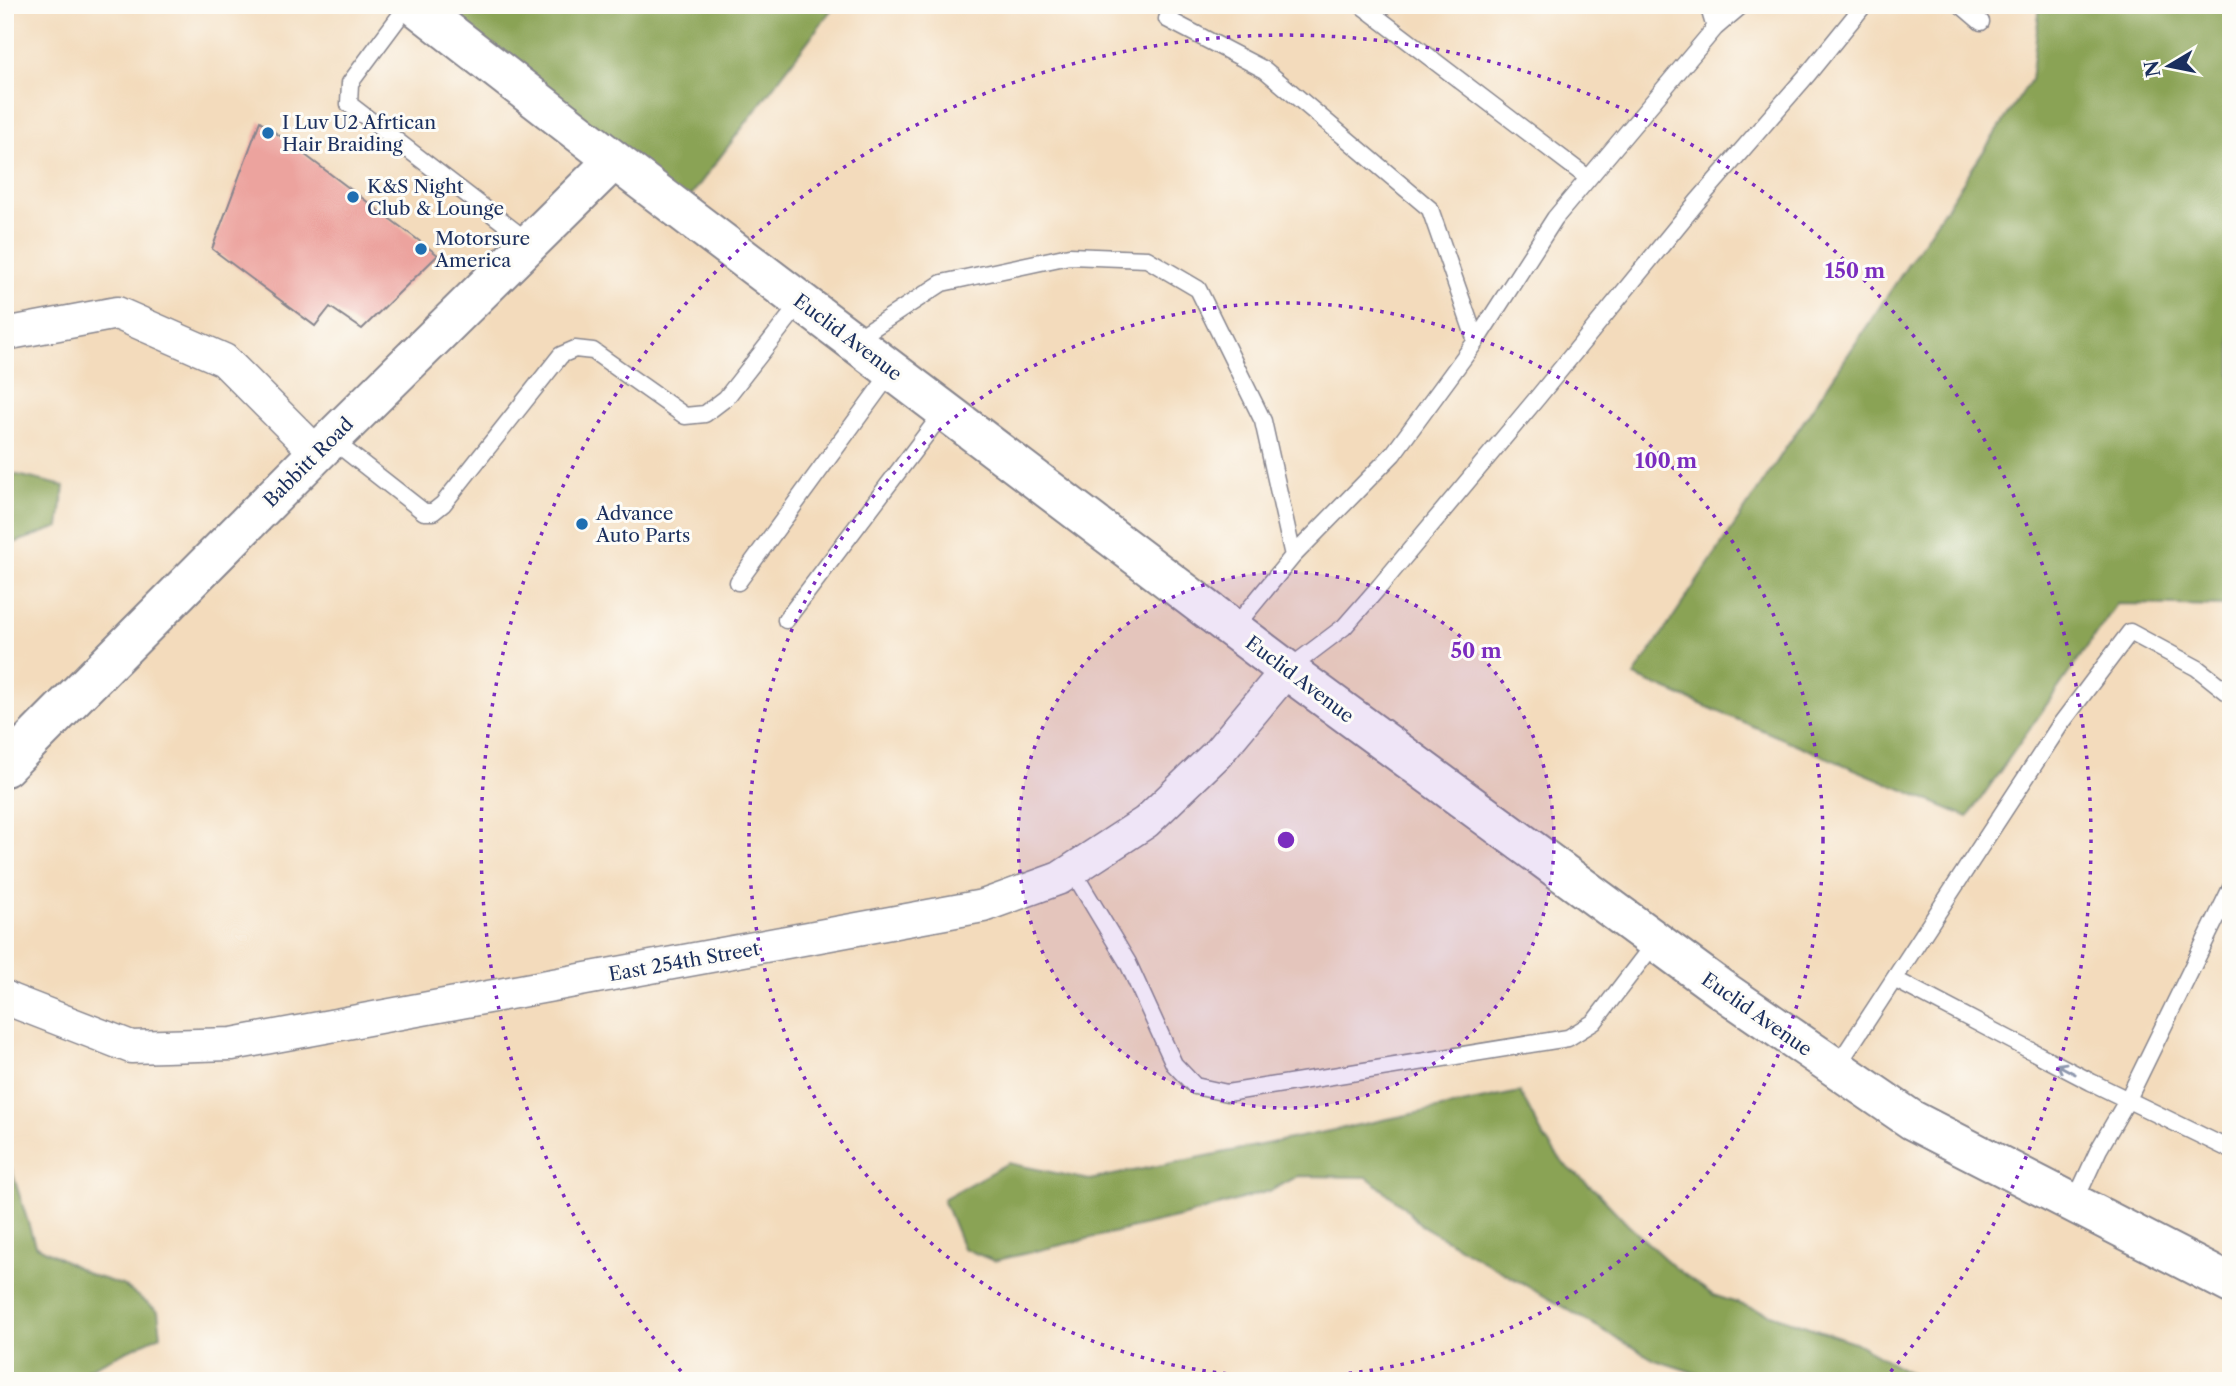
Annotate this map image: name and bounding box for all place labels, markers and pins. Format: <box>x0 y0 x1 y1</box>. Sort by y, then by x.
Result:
place label: I Luv U2 Afrtican Hair Braiding <box>282 111 436 156</box>
marker: I Luv U2 Afrtican Hair Braiding <box>260 125 276 141</box>
place label: K&S Night Club & Lounge <box>367 175 504 220</box>
marker: K&S Night Club & Lounge <box>345 189 361 205</box>
place label: Motorsure America <box>434 227 530 272</box>
marker: Motorsure America <box>413 241 429 257</box>
place label: Advance Auto Parts <box>595 502 690 547</box>
marker: Advance Auto Parts <box>574 516 590 532</box>
centre of rings <box>1274 828 1298 852</box>

